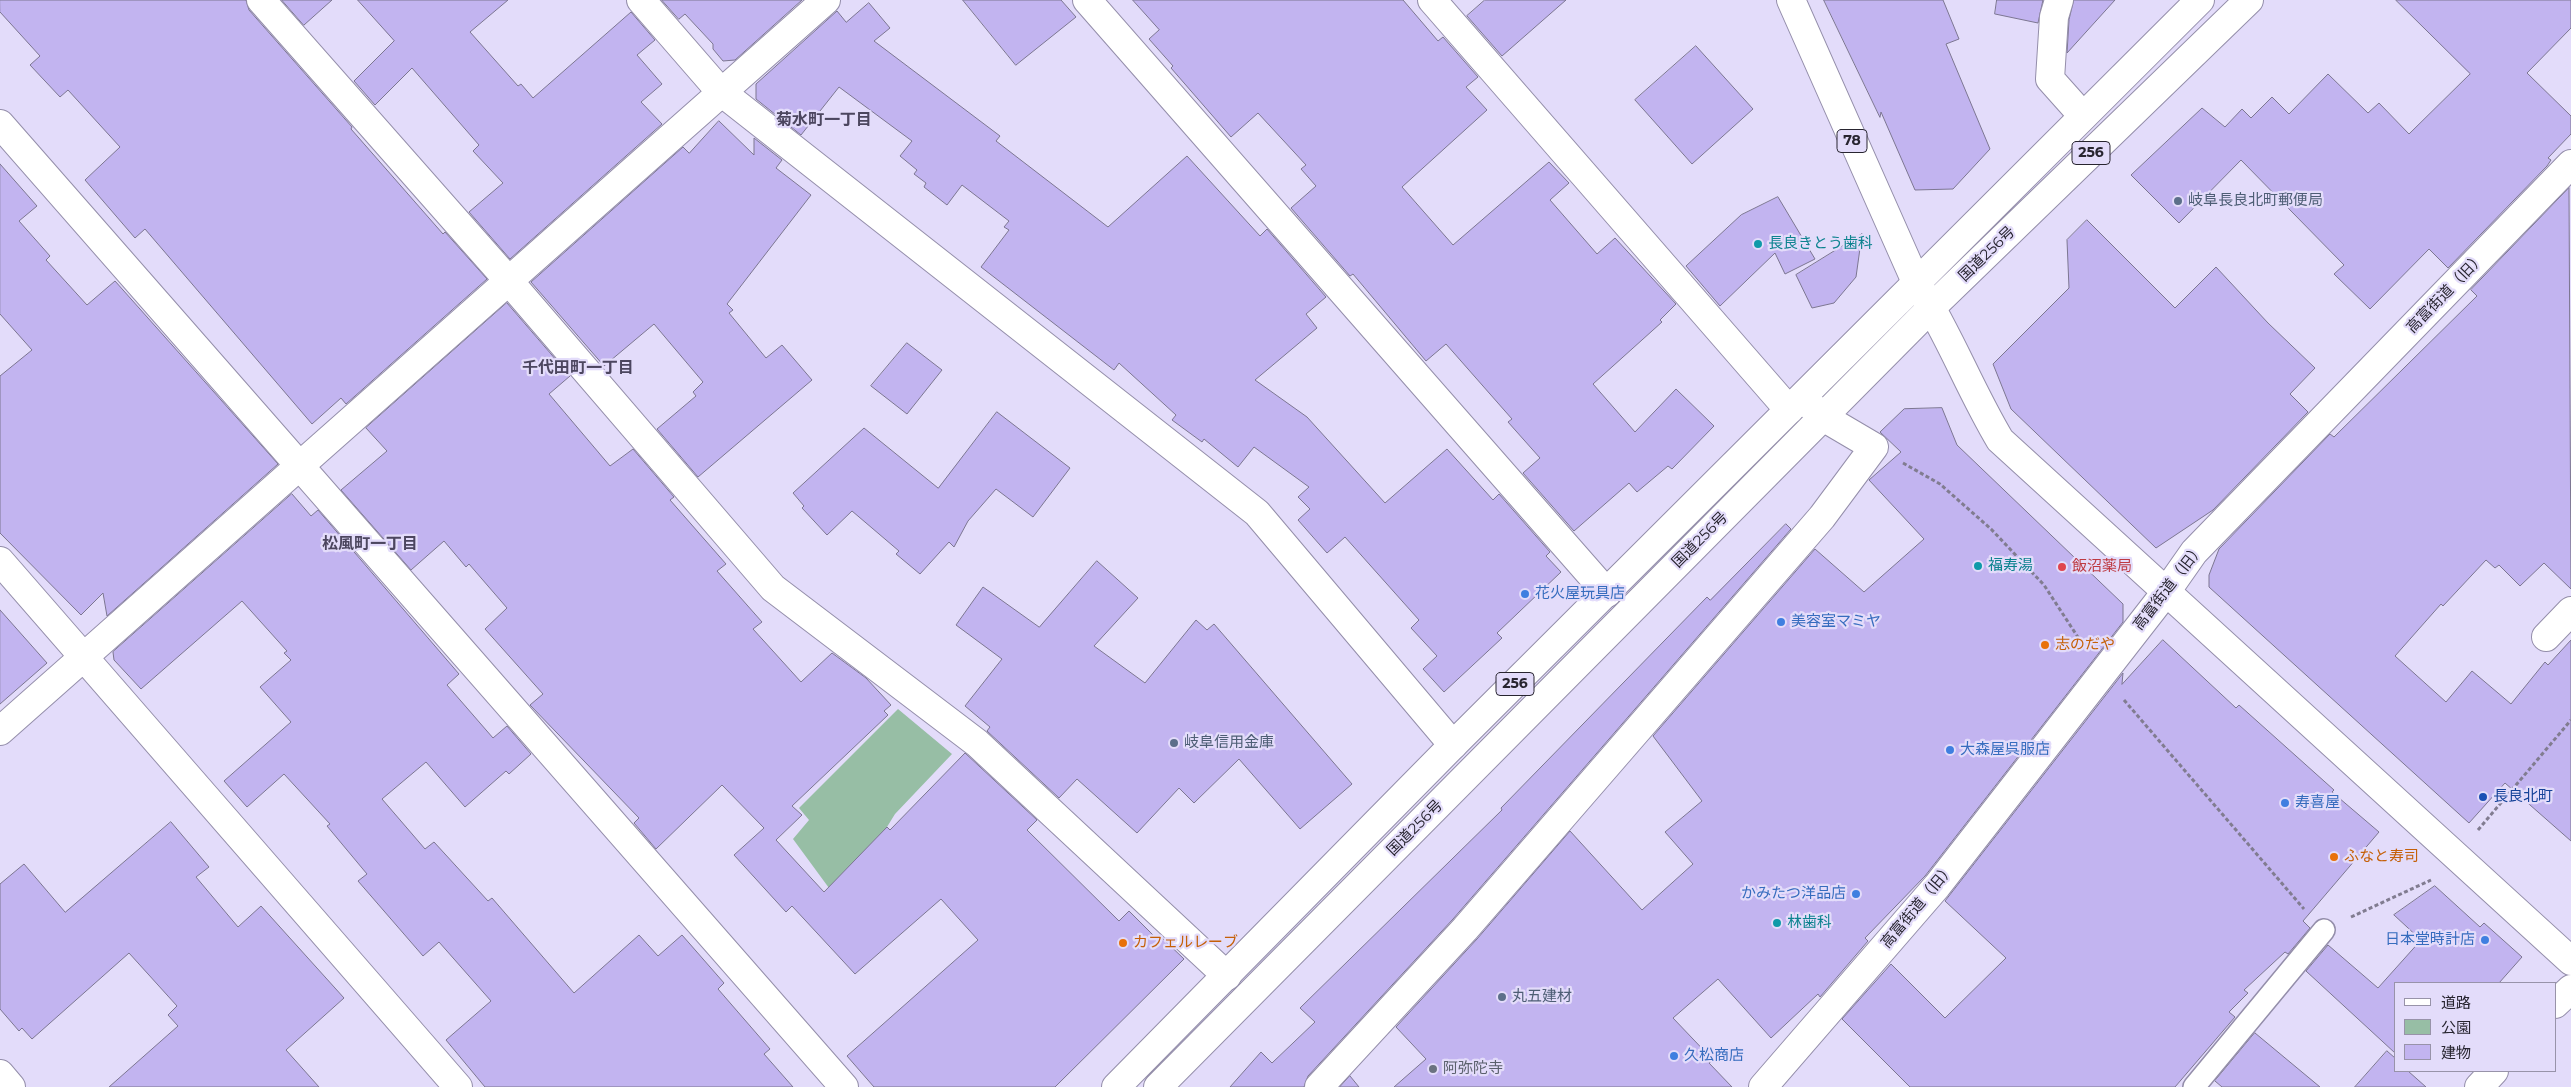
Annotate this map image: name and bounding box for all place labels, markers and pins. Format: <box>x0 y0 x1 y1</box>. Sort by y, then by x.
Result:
place label: 岐阜長良北町郵便局 <box>2188 192 2323 210</box>
marker: 岐阜長良北町郵便局 <box>2172 195 2184 207</box>
place label: 長良きとう歯科 <box>1768 235 1873 253</box>
marker: 長良きとう歯科 <box>1752 238 1764 250</box>
place label: 福寿湯 <box>1988 557 2033 575</box>
place label: 飯沼薬局 <box>2072 558 2132 576</box>
marker: 福寿湯 <box>1972 560 1984 572</box>
marker: 飯沼薬局 <box>2056 561 2068 573</box>
place label: 花火屋玩具店 <box>1535 585 1625 603</box>
marker: 花火屋玩具店 <box>1519 588 1531 600</box>
place label: 美容室マミヤ <box>1791 613 1881 631</box>
marker: 美容室マミヤ <box>1775 616 1787 628</box>
place label: 志のだや <box>2055 636 2115 654</box>
marker: 志のだや <box>2039 639 2051 651</box>
place label: 岐阜信用金庫 <box>1184 734 1274 752</box>
marker: 岐阜信用金庫 <box>1168 737 1180 749</box>
place label: 大森屋呉服店 <box>1960 741 2050 759</box>
marker: 大森屋呉服店 <box>1944 744 1956 756</box>
place label: 長良北町 <box>2493 788 2553 806</box>
marker: 長良北町 <box>2477 791 2489 803</box>
place label: 寿喜屋 <box>2295 794 2340 812</box>
marker: 寿喜屋 <box>2279 797 2291 809</box>
place label: ふなと寿司 <box>2344 848 2419 866</box>
marker: ふなと寿司 <box>2328 851 2340 863</box>
place label: かみたつ洋品店 <box>1741 885 1846 903</box>
marker: かみたつ洋品店 <box>1850 888 1862 900</box>
place label: 林歯科 <box>1787 914 1832 932</box>
marker: 林歯科 <box>1771 917 1783 929</box>
place label: 日本堂時計店 <box>2385 931 2475 949</box>
place label: カフェルレーブ <box>1133 934 1238 952</box>
marker: 日本堂時計店 <box>2479 934 2491 946</box>
marker: カフェルレーブ <box>1117 937 1129 949</box>
place label: 丸五建材 <box>1512 988 1572 1006</box>
marker: 丸五建材 <box>1496 991 1508 1003</box>
place label: 久松商店 <box>1684 1047 1744 1065</box>
marker: 久松商店 <box>1668 1050 1680 1062</box>
place label: 阿弥陀寺 <box>1443 1060 1503 1078</box>
marker: 阿弥陀寺 <box>1427 1063 1439 1075</box>

